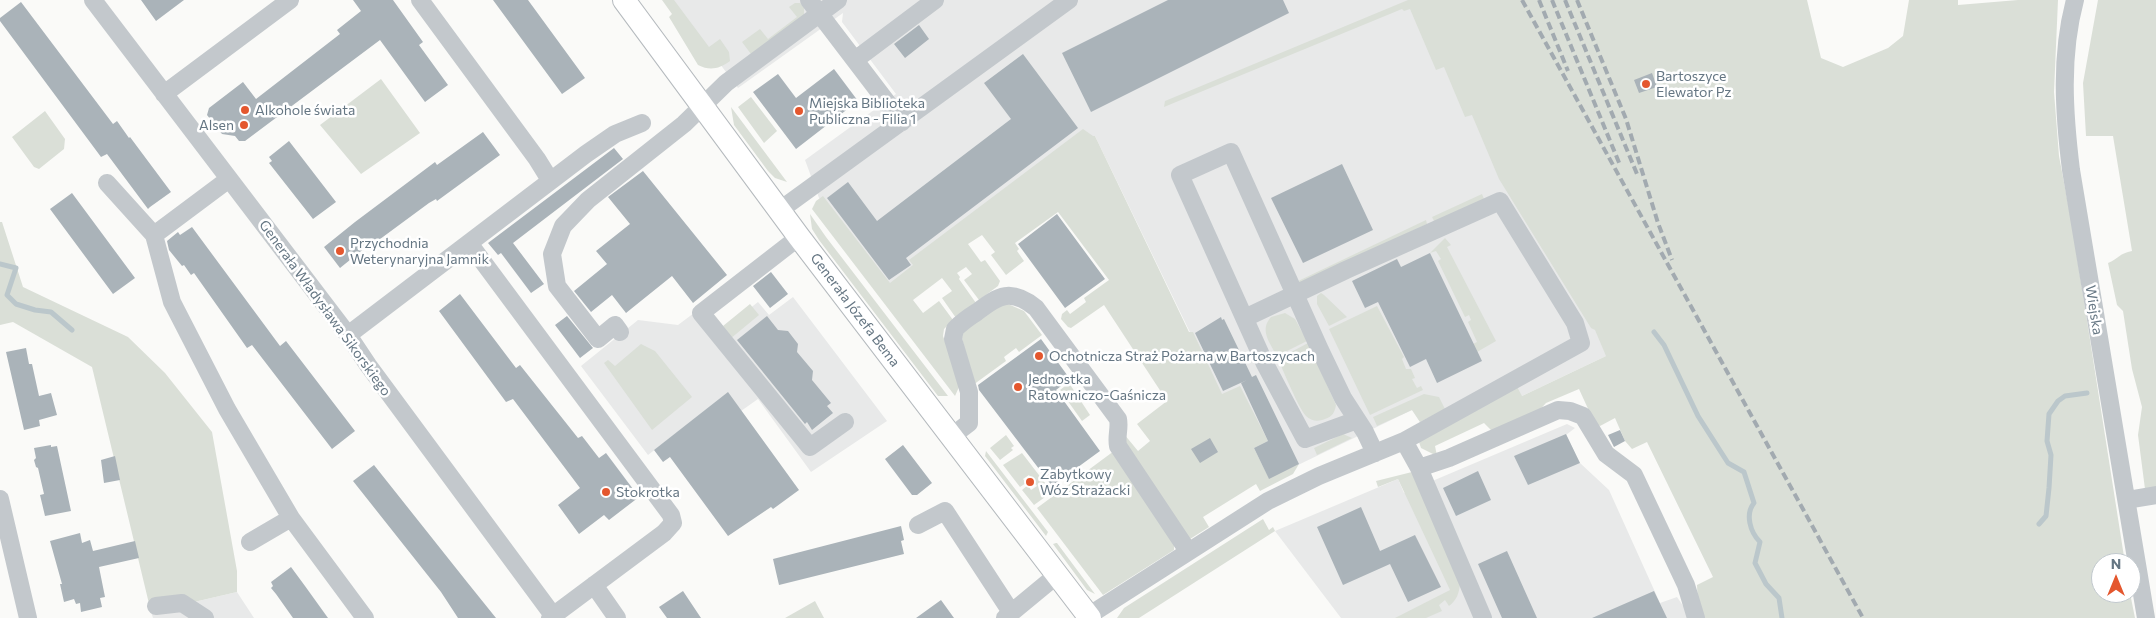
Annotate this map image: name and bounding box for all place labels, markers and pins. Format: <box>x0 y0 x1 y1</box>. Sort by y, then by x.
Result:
place label: Bartoszyce Elewator Pz <box>1656 68 1731 100</box>
marker: Bartoszyce Elewator Pz <box>1640 78 1652 90</box>
place label: Miejska Biblioteka Publiczna - Filia 1 <box>809 95 925 128</box>
place label: Alkohole świata <box>255 102 355 118</box>
marker: Alkohole świata <box>239 104 251 116</box>
marker: Miejska Biblioteka Publiczna - Filia 1 <box>793 105 805 117</box>
place label: Alsen <box>199 117 234 133</box>
marker: Alsen <box>238 119 250 131</box>
place label: Przychodnia Weterynaryjna Jamnik <box>350 235 489 268</box>
marker: Przychodnia Weterynaryjna Jamnik <box>334 245 346 257</box>
place label: Ochotnicza Straż Pożarna w Bartoszycach <box>1049 348 1315 364</box>
marker: Ochotnicza Straż Pożarna w Bartoszycach <box>1033 350 1045 362</box>
place label: Jednostka Ratowniczo-Gaśnicza <box>1028 371 1166 404</box>
marker: Jednostka Ratowniczo-Gaśnicza <box>1012 381 1024 393</box>
place label: Zabytkowy Wóz Strażacki <box>1040 466 1130 498</box>
marker: Zabytkowy Wóz Strażacki <box>1024 476 1036 488</box>
place label: Stokrotka <box>616 484 680 500</box>
marker: Stokrotka <box>600 486 612 498</box>

